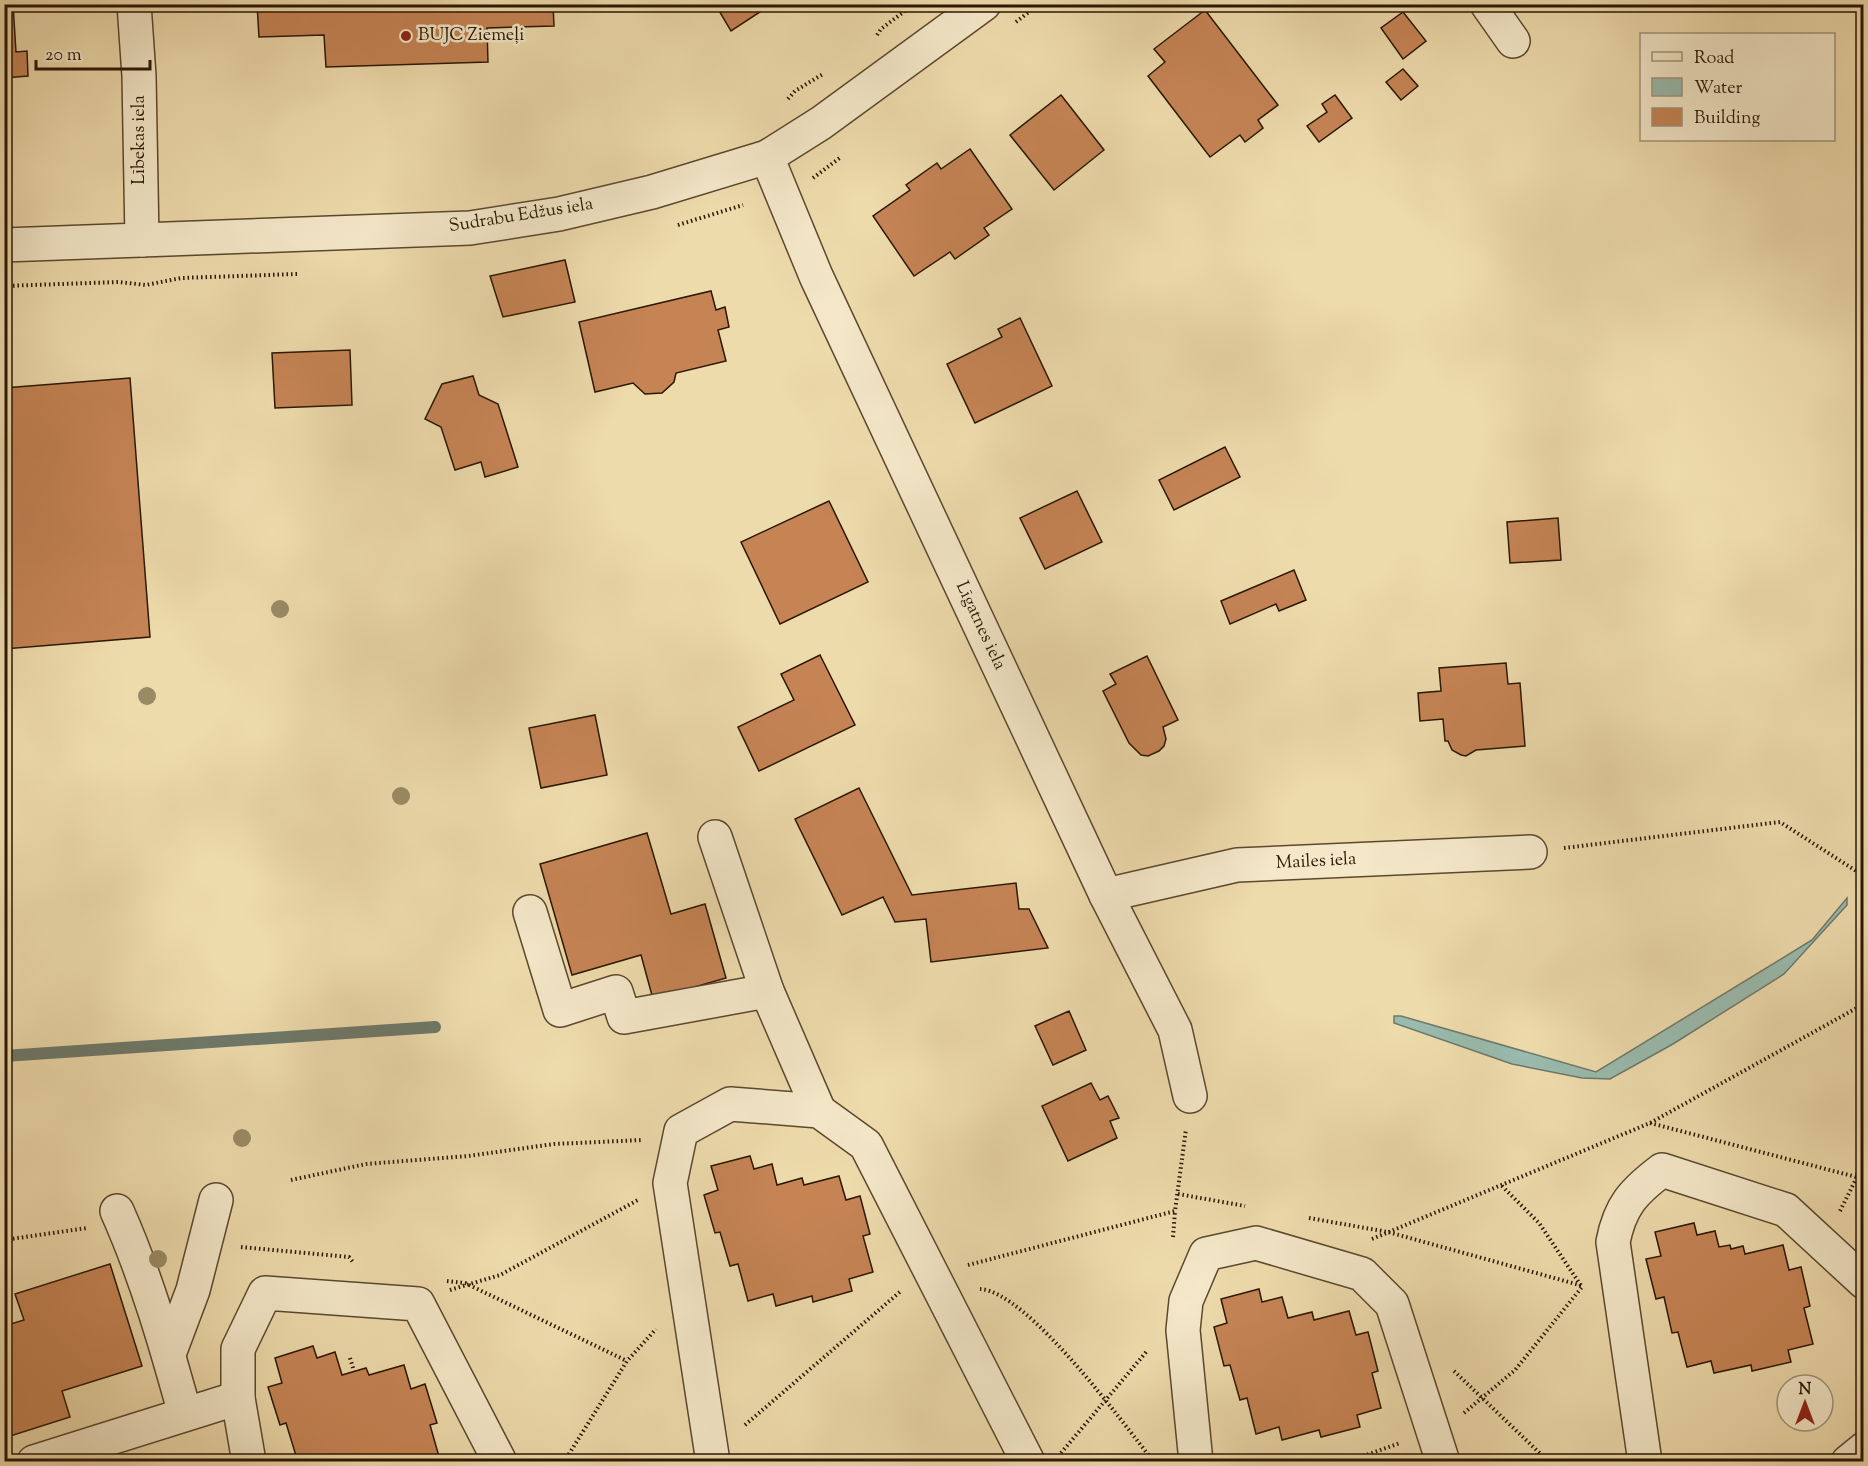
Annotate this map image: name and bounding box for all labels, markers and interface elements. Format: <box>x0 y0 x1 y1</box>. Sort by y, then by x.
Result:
place label: BUJC Ziemeļi <box>418 23 524 49</box>
marker: BUJC Ziemeļi <box>399 29 413 43</box>
scale bar <box>36 33 150 71</box>
legend <box>1640 33 1835 141</box>
text: 20 m <box>45 43 82 69</box>
text: Road <box>1694 46 1734 72</box>
text: Water <box>1694 76 1743 102</box>
street label: Lībekas iela <box>127 95 153 185</box>
text: Building <box>1694 106 1760 132</box>
street label: Sudrabu Edžus iela <box>447 192 595 240</box>
street label: Līgatnes iela <box>948 577 1012 675</box>
street label: Mailes iela <box>1275 847 1357 877</box>
north arrow <box>1775 1373 1835 1433</box>
text: N <box>1799 1379 1812 1402</box>

